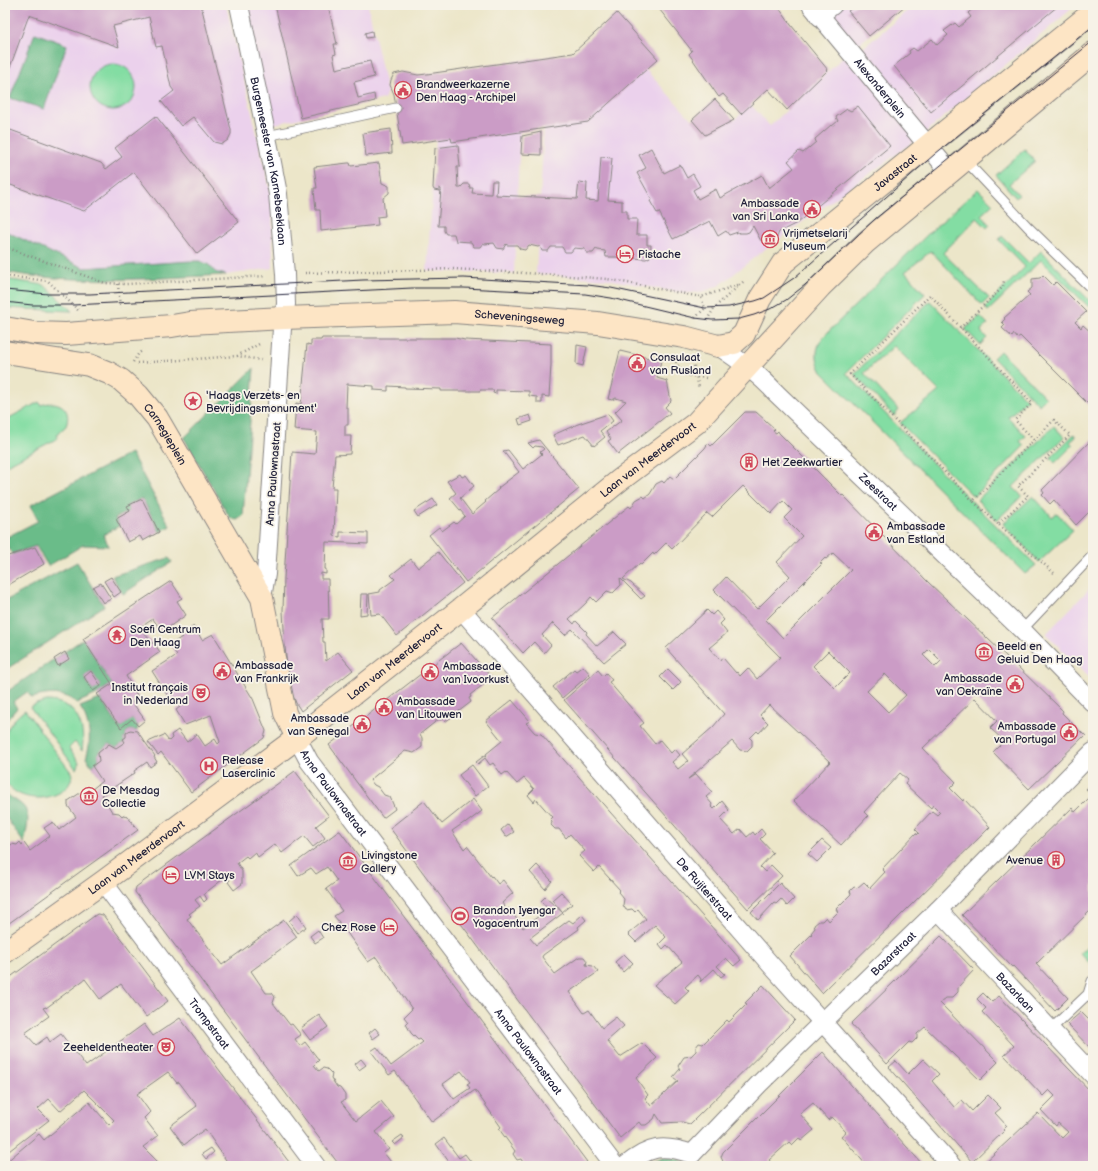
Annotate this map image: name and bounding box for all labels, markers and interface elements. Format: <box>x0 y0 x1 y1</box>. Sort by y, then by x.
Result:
street label: Alexanderplein <box>851 56 908 121</box>
street label: Burgemeester van Karnebeeklaan <box>247 76 288 246</box>
place label: Brandweerkazerne Den Haag - Archipel <box>416 78 516 104</box>
public building icon: Brandweerkazerne Den Haag - Archipel <box>393 80 413 100</box>
street label: Javastraat <box>871 151 920 194</box>
place label: Ambassade van Sri Lanka <box>732 197 799 223</box>
public building icon: Ambassade van Sri Lanka <box>802 199 822 219</box>
place label: Vrijmetselarij Museum <box>783 227 848 253</box>
museum icon: Vrijmetselarij Museum <box>760 229 780 249</box>
hotel icon: Pistache <box>615 244 635 264</box>
place label: Pistache <box>638 248 681 261</box>
street label: Scheveningseweg <box>474 308 565 327</box>
place label: Consulaat van Rusland <box>649 351 711 377</box>
public building icon: Consulaat van Rusland <box>627 353 647 373</box>
place label: 'Haags Verzets- en Bevrijdingsmonument' <box>206 389 317 415</box>
place icon: 'Haags Verzets- en Bevrijdingsmonument' <box>183 391 203 411</box>
street label: Carnegieplein <box>141 401 189 468</box>
street label: Laan van Meerdervoort <box>598 419 699 500</box>
street label: Anna Paulownastraat <box>263 421 284 526</box>
building icon: Het Zeekwartier <box>739 452 759 472</box>
place label: Het Zeekwartier <box>762 456 843 469</box>
street label: Zeestraat <box>855 470 900 514</box>
place label: Ambassade van Estland <box>886 520 946 546</box>
public building icon: Ambassade van Estland <box>864 522 884 542</box>
street label: Laan van Meerdervoort <box>345 620 445 703</box>
place label: Soefi Centrum Den Haag <box>130 623 201 649</box>
temple icon: Soefi Centrum Den Haag <box>107 625 127 645</box>
place label: Beeld en Geluid Den Haag <box>997 640 1083 666</box>
museum icon: Beeld en Geluid Den Haag <box>974 642 994 662</box>
place label: Ambassade van Frankrijk <box>234 659 299 685</box>
place label: Ambassade van Ivoorkust <box>442 660 509 686</box>
public building icon: Ambassade van Frankrijk <box>212 661 232 681</box>
public building icon: Ambassade van Ivoorkust <box>420 662 440 682</box>
place label: Ambassade van Oekraïne <box>935 672 1002 698</box>
public building icon: Ambassade van Oekraïne <box>1005 674 1025 694</box>
place label: Institut français in Nederland <box>112 681 189 707</box>
theatre icon: Institut français in Nederland <box>191 683 211 703</box>
place label: Ambassade van Litouwen <box>396 695 462 721</box>
public building icon: Ambassade van Litouwen <box>374 697 394 717</box>
place label: Ambassade van Senegal <box>287 712 349 738</box>
public building icon: Ambassade van Senegal <box>352 714 372 734</box>
place label: Ambassade van Portugal <box>993 720 1056 746</box>
public building icon: Ambassade van Portugal <box>1059 722 1079 742</box>
street label: Anna Paulownastraat <box>297 748 370 839</box>
place label: Release Laserclinic <box>222 754 276 780</box>
hospital icon: Release Laserclinic <box>199 756 219 776</box>
place label: De Mesdag Collectie <box>102 784 160 810</box>
museum icon: De Mesdag Collectie <box>79 786 99 806</box>
street label: Laan van Meerdervoort <box>86 817 188 897</box>
place label: Livingstone Gallery <box>361 849 418 875</box>
building icon: Avenue <box>1046 850 1066 870</box>
museum icon: Livingstone Gallery <box>338 851 358 871</box>
place label: Avenue <box>1006 854 1043 867</box>
street label: De Ruijterstraat <box>674 855 735 923</box>
hotel icon: LVM Stays <box>161 865 181 885</box>
place label: LVM Stays <box>184 869 235 882</box>
place label: Brandon Iyengar Yogacentrum <box>472 904 556 930</box>
sports icon: Brandon Iyengar Yogacentrum <box>450 906 470 926</box>
hotel icon: Chez Rose <box>379 917 399 937</box>
place label: Chez Rose <box>321 921 376 934</box>
street label: Bazarstraat <box>868 929 919 979</box>
street label: Bazarlaan <box>993 970 1037 1015</box>
street label: Trompstraat <box>186 996 232 1052</box>
street label: Anna Paulownastraat <box>491 1006 565 1098</box>
theatre icon: Zeeheldentheater <box>156 1037 176 1057</box>
place label: Zeeheldentheater <box>62 1041 154 1054</box>

